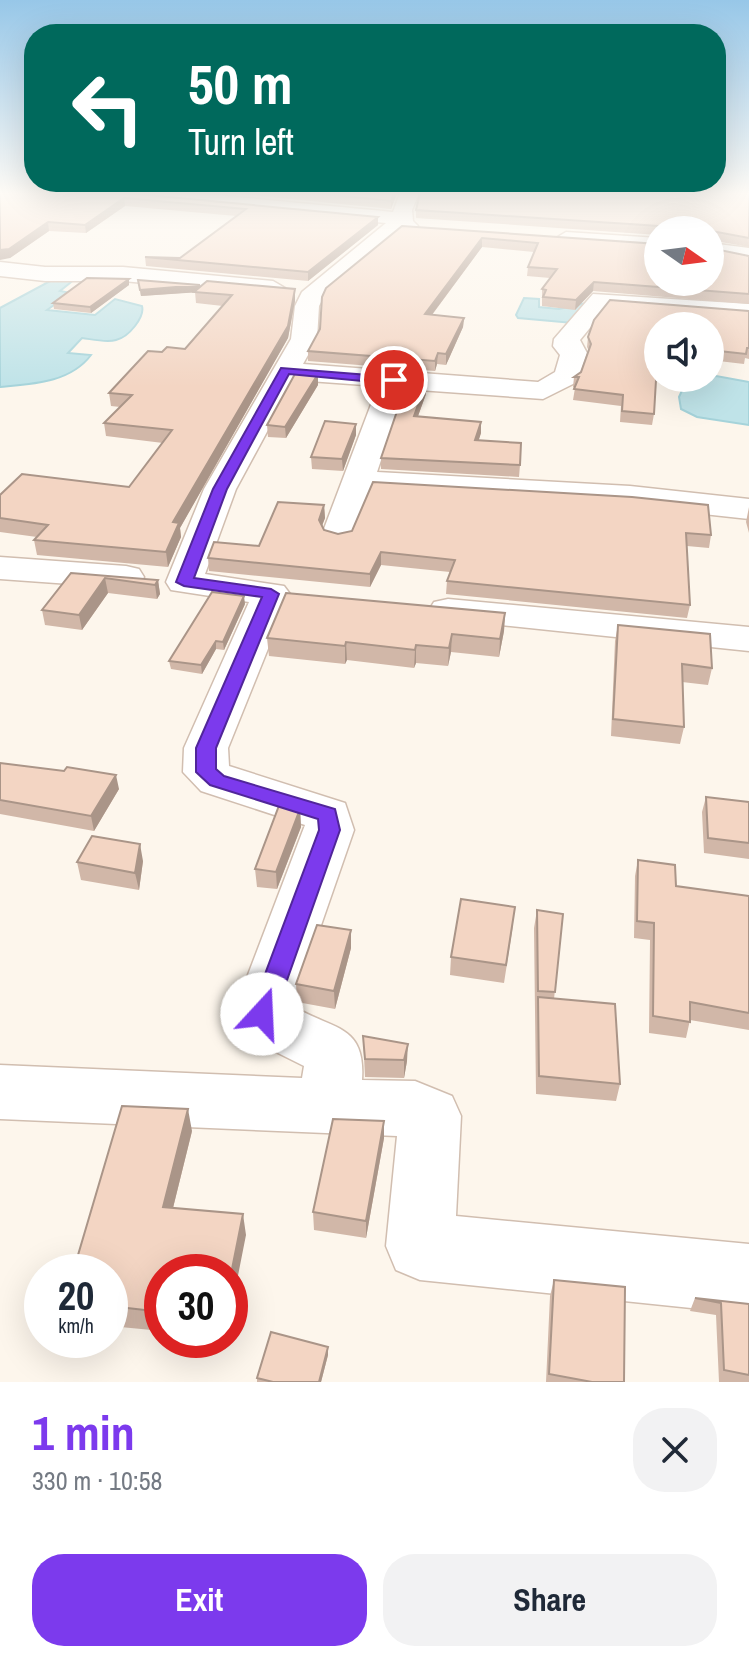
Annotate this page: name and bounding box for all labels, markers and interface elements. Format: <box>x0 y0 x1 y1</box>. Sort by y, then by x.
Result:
text: 50 m <box>188 46 293 121</box>
icon: left <box>56 56 160 160</box>
text: Turn left <box>188 118 294 166</box>
north arrow <box>644 216 724 296</box>
map controls <box>644 216 724 392</box>
button: sound <box>644 312 724 392</box>
pin <box>360 346 428 414</box>
icon: arrive <box>372 358 416 402</box>
position arrow <box>220 972 304 1056</box>
speed limit sign: 30 <box>144 1254 248 1358</box>
text: 20 <box>58 1269 94 1322</box>
text: km/h <box>58 1312 94 1339</box>
text: 1 min <box>32 1400 135 1465</box>
button: close <box>633 1408 717 1492</box>
text: 330 m · 10:58 <box>32 1463 162 1498</box>
button: Exit <box>32 1554 367 1646</box>
button: Share <box>383 1554 717 1646</box>

